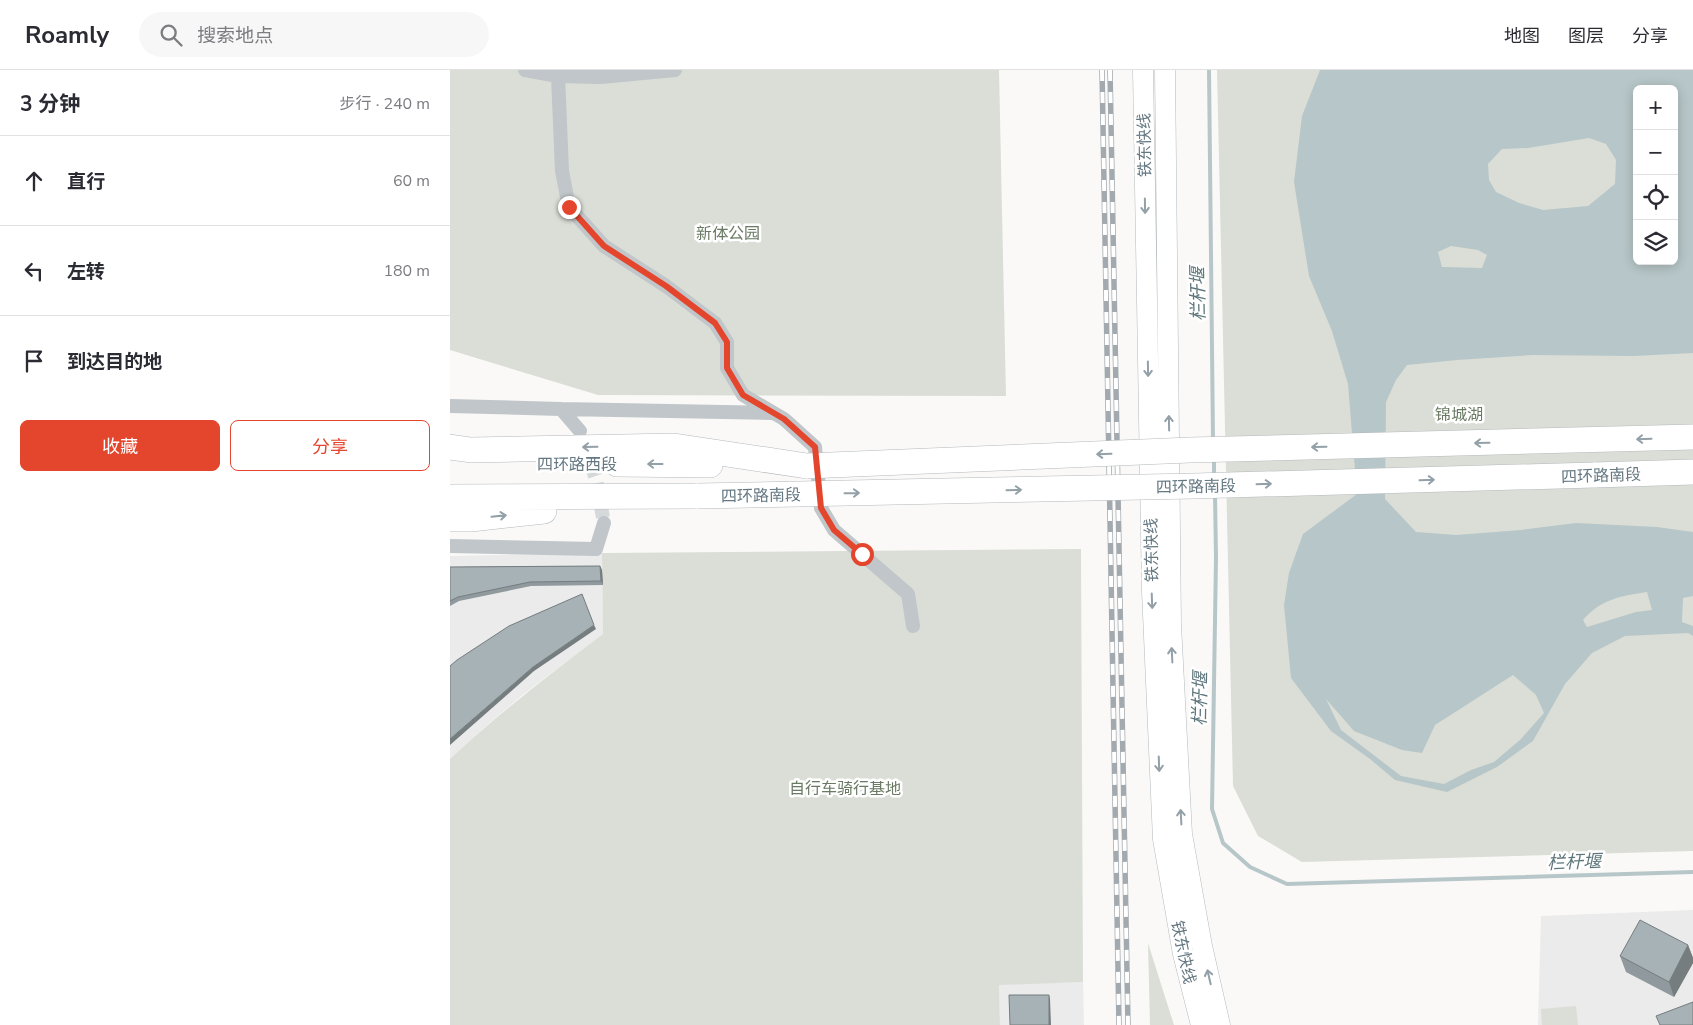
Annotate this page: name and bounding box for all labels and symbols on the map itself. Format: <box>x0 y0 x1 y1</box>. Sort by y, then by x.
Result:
street label: 铁东快线 <box>1133 113 1157 177</box>
route end <box>558 196 581 219</box>
one-way arrow <box>1140 198 1150 214</box>
park label: 新体公园 <box>696 223 760 245</box>
water label: 栏杆堰 <box>1185 264 1210 321</box>
one-way arrow <box>1143 360 1153 376</box>
park label: 锦城湖 <box>1435 404 1483 426</box>
one-way arrow <box>1164 415 1173 431</box>
one-way arrow <box>1637 434 1653 443</box>
one-way arrow <box>1474 438 1490 448</box>
one-way arrow <box>583 442 599 452</box>
one-way arrow <box>1312 442 1328 452</box>
one-way arrow <box>1097 449 1113 459</box>
street label: 四环路西段 <box>537 454 617 476</box>
one-way arrow <box>647 459 663 469</box>
street label: 四环路南段 <box>1561 464 1641 488</box>
street label: 四环路南段 <box>1156 475 1236 499</box>
one-way arrow <box>1418 475 1435 485</box>
one-way arrow <box>1256 480 1272 489</box>
street label: 四环路南段 <box>721 484 801 508</box>
one-way arrow <box>1006 485 1022 495</box>
one-way arrow <box>844 488 860 498</box>
one-way arrow <box>490 511 506 521</box>
street label: 铁东快线 <box>1140 518 1164 582</box>
route start <box>851 543 874 566</box>
one-way arrow <box>1148 593 1157 609</box>
one-way arrow <box>1168 648 1177 664</box>
water label: 栏杆堰 <box>1188 669 1213 726</box>
one-way arrow <box>1155 755 1164 771</box>
park label: 自行车骑行基地 <box>789 778 901 800</box>
one-way arrow <box>1177 810 1186 826</box>
water label: 栏杆堰 <box>1547 849 1604 875</box>
street label: 铁东快线 <box>1166 919 1200 986</box>
one-way arrow <box>1204 970 1213 986</box>

